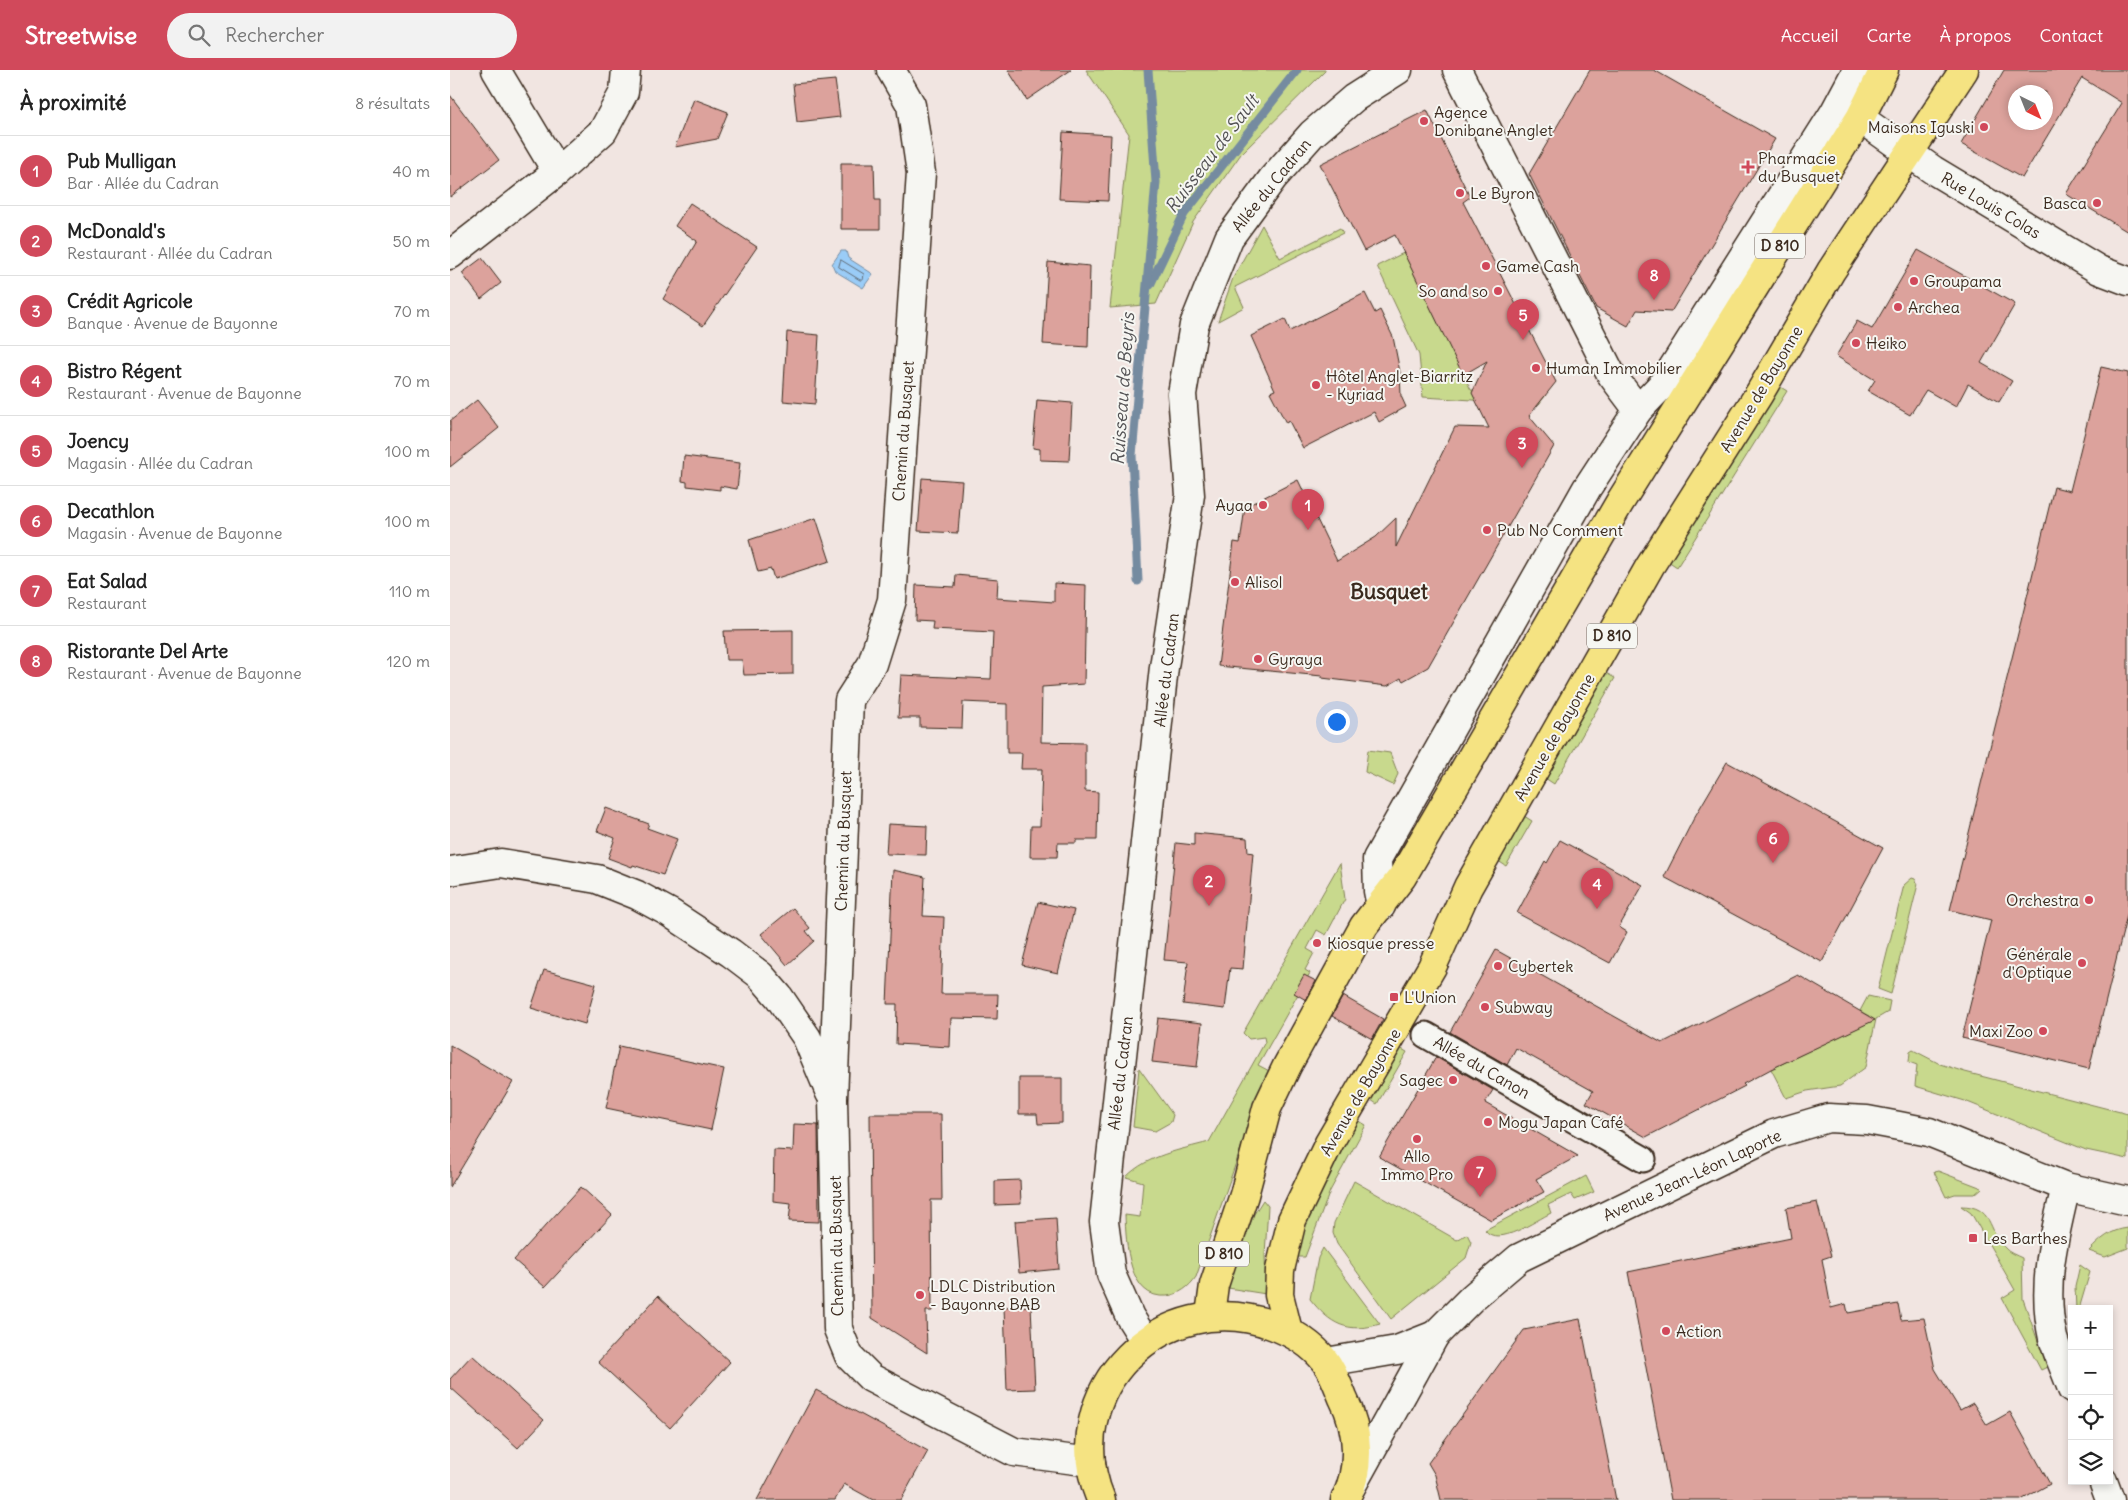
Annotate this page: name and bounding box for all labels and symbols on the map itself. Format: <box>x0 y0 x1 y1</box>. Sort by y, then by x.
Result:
north arrow <box>2008 85 2053 130</box>
water label: Ruisseau de Sault <box>1160 88 1265 217</box>
place label: Agence Donibane Anglet <box>1434 102 1554 140</box>
marker: Agence Donibane Anglet <box>1418 115 1430 127</box>
place label: Maisons Iguski <box>1868 117 1974 137</box>
marker: Maisons Iguski <box>1978 121 1990 133</box>
street label: Allée du Cadran <box>1227 134 1315 236</box>
place label: Pharmacie du Busquet <box>1758 148 1840 186</box>
marker: Pharmacie du Busquet <box>1742 161 1754 173</box>
street label: Rue Louis Colas <box>1938 167 2044 243</box>
place label: Le Byron <box>1470 183 1535 203</box>
marker: Le Byron <box>1454 187 1466 199</box>
place label: Basca <box>2043 193 2087 213</box>
marker: Basca <box>2091 197 2103 209</box>
road number: D 810 <box>1755 234 1805 258</box>
place label: Game Cash <box>1496 256 1579 276</box>
pin: 8 <box>1638 259 1670 300</box>
marker: Game Cash <box>1480 260 1492 272</box>
place label: Groupama <box>1924 271 2002 291</box>
marker: Groupama <box>1908 275 1920 287</box>
place label: So and so <box>1418 281 1488 301</box>
marker: So and so <box>1492 285 1504 297</box>
place label: Archea <box>1908 297 1960 317</box>
pin: 5 <box>1507 299 1539 340</box>
marker: Archea <box>1892 301 1904 313</box>
water label: Ruisseau de Beyris <box>1106 310 1139 466</box>
street label: Avenue de Bayonne <box>1715 322 1807 456</box>
place label: Heiko <box>1866 333 1907 353</box>
marker: Heiko <box>1850 337 1862 349</box>
place label: Human Immobilier <box>1546 358 1682 378</box>
street label: Chemin du Busquet <box>888 359 918 502</box>
marker: Human Immobilier <box>1530 362 1542 374</box>
place label: Hôtel Anglet-Biarritz - Kyriad <box>1326 366 1473 404</box>
marker: Hôtel Anglet-Biarritz - Kyriad <box>1310 379 1322 391</box>
pin: 3 <box>1506 427 1538 468</box>
pin: 1 <box>1292 489 1324 530</box>
place label: Ayaa <box>1215 495 1253 515</box>
marker: Ayaa <box>1257 499 1269 511</box>
place label: Pub No Comment <box>1497 520 1623 540</box>
marker: Pub No Comment <box>1481 524 1493 536</box>
place label: Alisol <box>1245 572 1282 592</box>
marker: Alisol <box>1229 576 1241 588</box>
district label: Busquet <box>1350 578 1429 605</box>
street label: Allée du Cadran <box>1149 612 1183 728</box>
road number: D 810 <box>1587 624 1637 648</box>
place label: Gyraya <box>1268 649 1322 669</box>
marker: Gyraya <box>1252 653 1264 665</box>
street label: Avenue de Bayonne <box>1509 670 1599 804</box>
your location <box>1324 709 1350 735</box>
street label: Chemin du Busquet <box>831 770 855 912</box>
pin: 6 <box>1757 822 1789 863</box>
pin: 2 <box>1193 865 1225 906</box>
pin: 4 <box>1581 868 1613 909</box>
place label: Orchestra <box>2006 890 2079 910</box>
marker: Orchestra <box>2083 894 2095 906</box>
place label: Kiosque presse <box>1327 933 1434 953</box>
marker: Kiosque presse <box>1311 937 1323 949</box>
place label: Générale d'Optique <box>2002 944 2072 982</box>
place label: Cybertek <box>1508 956 1573 976</box>
marker: Générale d'Optique <box>2076 957 2088 969</box>
marker: Cybertek <box>1492 960 1504 972</box>
place label: L'Union <box>1404 987 1456 1007</box>
marker: L'Union <box>1388 991 1400 1003</box>
place label: Subway <box>1495 997 1553 1017</box>
marker: Subway <box>1479 1001 1491 1013</box>
street label: Allée du Cadran <box>1103 1015 1137 1131</box>
place label: Maxi Zoo <box>1969 1021 2033 1041</box>
street label: Avenue de Bayonne <box>1315 1025 1405 1159</box>
marker: Maxi Zoo <box>2037 1025 2049 1037</box>
street label: Allée du Canon <box>1430 1031 1534 1103</box>
place label: Sagec <box>1399 1070 1443 1090</box>
marker: Sagec <box>1447 1074 1459 1086</box>
place label: Mogu Japan Café <box>1498 1112 1623 1132</box>
marker: Mogu Japan Café <box>1482 1116 1494 1128</box>
street label: Avenue Jean-Léon Laporte <box>1600 1125 1784 1225</box>
marker: Allo Immo Pro <box>1411 1133 1423 1145</box>
place label: Allo Immo Pro <box>1381 1146 1453 1184</box>
pin: 7 <box>1464 1156 1496 1197</box>
street label: Chemin du Busquet <box>825 1175 847 1317</box>
place label: Les Barthes <box>1983 1228 2068 1248</box>
marker: Les Barthes <box>1967 1232 1979 1244</box>
road number: D 810 <box>1199 1242 1249 1266</box>
place label: LDLC Distribution - Bayonne BAB <box>930 1276 1056 1314</box>
marker: LDLC Distribution - Bayonne BAB <box>914 1289 926 1301</box>
place label: Action <box>1676 1321 1722 1341</box>
marker: Action <box>1660 1325 1672 1337</box>

